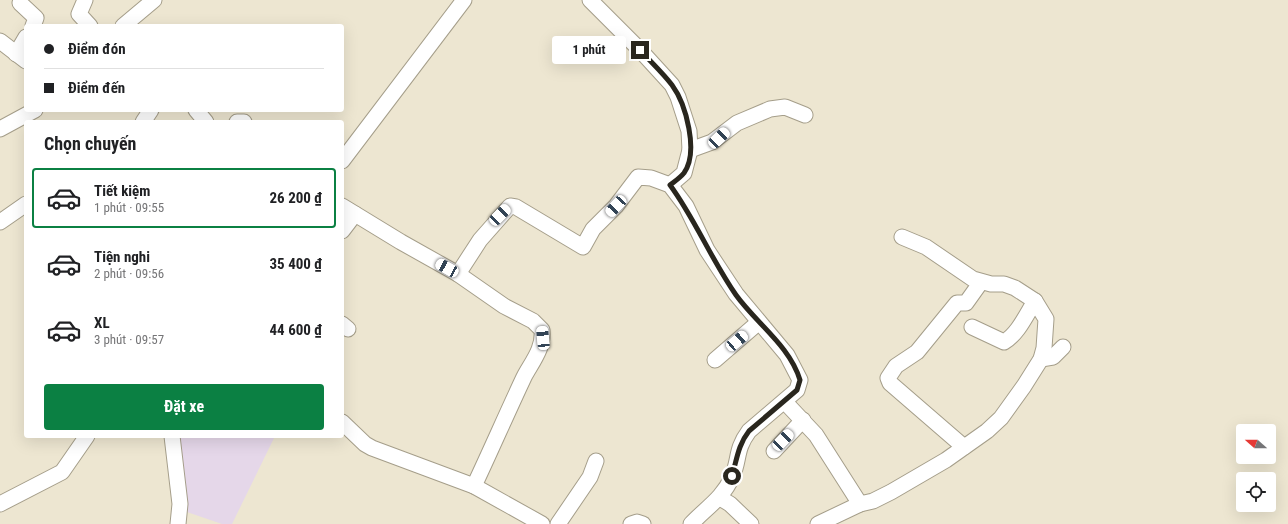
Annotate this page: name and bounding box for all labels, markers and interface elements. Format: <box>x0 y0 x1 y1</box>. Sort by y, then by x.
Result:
callout: 1 phút <box>552 36 626 64</box>
text: Điểm đón <box>68 40 126 58</box>
route end <box>631 41 649 59</box>
text: 1 phút <box>573 42 605 57</box>
text: Điểm đến <box>68 79 125 97</box>
car <box>706 125 732 151</box>
text: Chọn chuyến <box>44 133 136 154</box>
icon: car <box>46 180 82 216</box>
text: Tiết kiệm <box>94 182 150 200</box>
text: 26 200 ₫ <box>270 189 322 207</box>
car <box>603 193 629 219</box>
text: 1 phút · 09:55 <box>94 200 164 215</box>
car <box>487 202 513 228</box>
icon: car <box>46 246 82 282</box>
text: Tiện nghi <box>94 248 150 266</box>
text: 35 400 ₫ <box>270 255 322 273</box>
car <box>434 257 460 279</box>
text: 2 phút · 09:56 <box>94 266 164 281</box>
icon: car <box>46 312 82 348</box>
text: XL <box>94 314 110 332</box>
text: 44 600 ₫ <box>270 321 322 339</box>
car <box>536 325 550 351</box>
car <box>724 329 750 353</box>
text: 3 phút · 09:57 <box>94 332 164 347</box>
button: Đặt xe <box>44 384 324 430</box>
north arrow <box>1236 424 1276 464</box>
map controls <box>1236 424 1276 512</box>
car <box>770 427 796 453</box>
route start <box>723 467 741 485</box>
button: locate <box>1236 472 1276 512</box>

